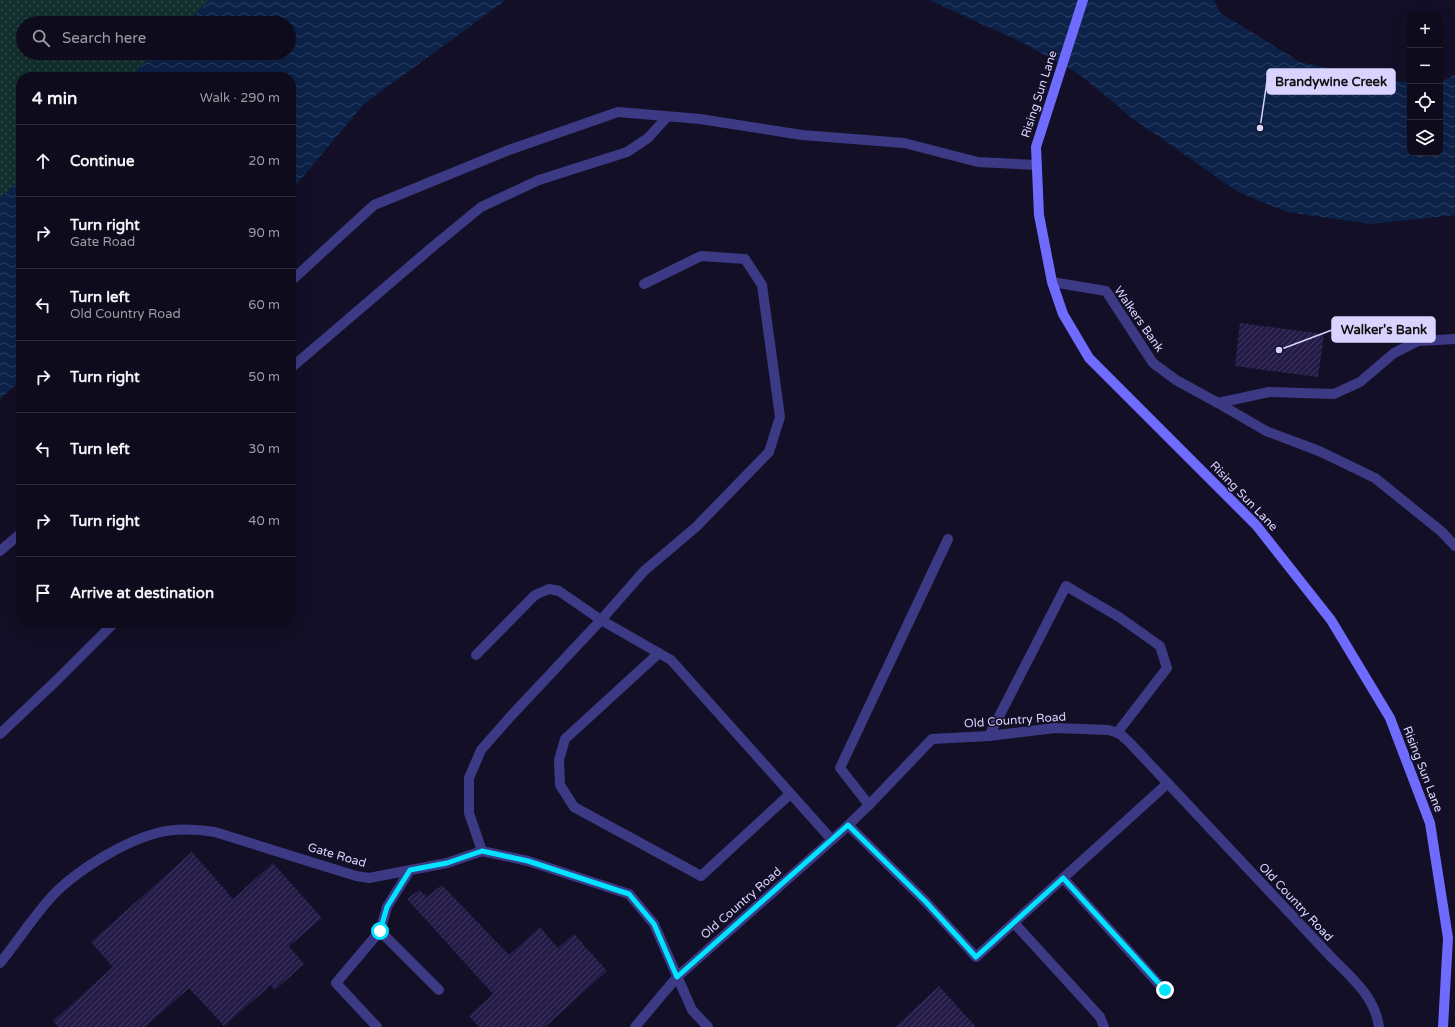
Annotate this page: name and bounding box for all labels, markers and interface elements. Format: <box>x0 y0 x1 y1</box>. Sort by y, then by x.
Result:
map controls <box>1407 12 1443 156</box>
button: + <box>1407 12 1443 48</box>
search box <box>16 16 296 60</box>
icon: search <box>30 27 52 49</box>
text: Search here <box>62 29 146 47</box>
street label: Rising Sun Lane <box>1018 48 1060 139</box>
button: − <box>1407 48 1443 84</box>
callout: Brandywine Creek <box>1267 69 1395 94</box>
text: Brandywine Creek <box>1275 74 1387 90</box>
button: locate <box>1407 84 1443 120</box>
text: 4 min <box>32 88 77 109</box>
text: Walk · 290 m <box>200 90 280 106</box>
button: layers <box>1407 120 1443 156</box>
icon: ahead <box>32 150 54 172</box>
text: Continue <box>70 152 134 170</box>
text: 20 m <box>248 153 280 169</box>
text: Turn right <box>70 216 140 234</box>
icon: right <box>32 222 54 244</box>
text: 90 m <box>248 225 280 241</box>
text: Gate Road <box>70 234 135 250</box>
street label: Walkers Bank <box>1111 283 1167 355</box>
text: Turn left <box>70 288 130 306</box>
icon: left <box>32 294 54 316</box>
text: 60 m <box>248 297 280 313</box>
text: Old Country Road <box>70 306 181 322</box>
callout: Walker's Bank <box>1332 317 1435 342</box>
text: Walker's Bank <box>1341 322 1427 338</box>
icon: right <box>32 366 54 388</box>
text: Turn right <box>70 368 140 386</box>
text: 50 m <box>248 369 280 385</box>
icon: left <box>32 438 54 460</box>
text: Turn left <box>70 440 130 458</box>
text: 30 m <box>248 441 280 457</box>
street label: Rising Sun Lane <box>1207 458 1281 534</box>
icon: right <box>32 510 54 532</box>
text: Turn right <box>70 512 140 530</box>
text: 40 m <box>248 513 280 529</box>
icon: arrive <box>32 582 54 604</box>
text: Arrive at destination <box>70 584 214 602</box>
street label: Old Country Road <box>964 709 1066 731</box>
street label: Rising Sun Lane <box>1400 724 1446 814</box>
street label: Gate Road <box>306 840 368 870</box>
street label: Old Country Road <box>1256 860 1336 944</box>
street label: Old Country Road <box>698 864 784 942</box>
route start <box>371 922 389 940</box>
route end <box>1156 981 1174 999</box>

